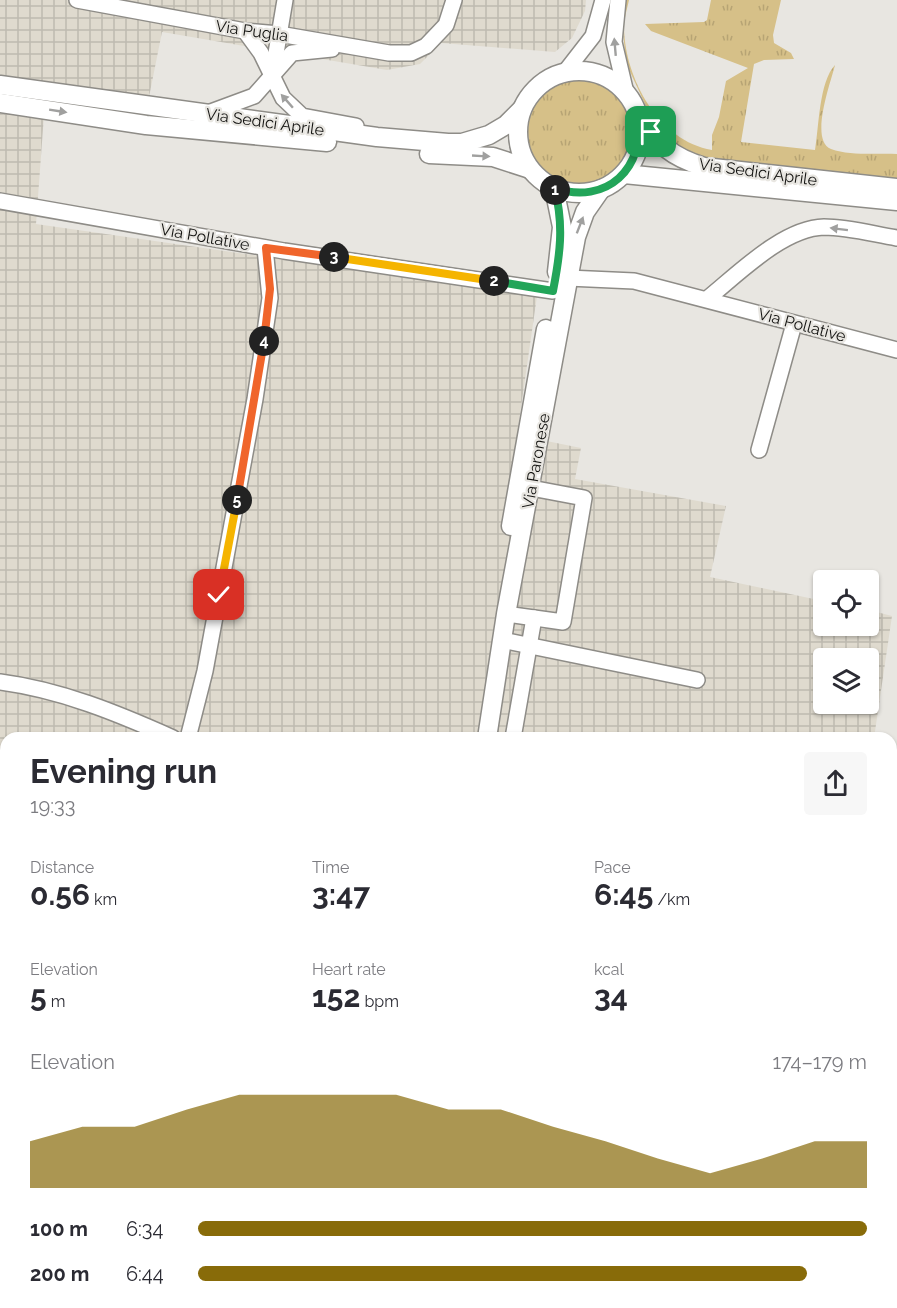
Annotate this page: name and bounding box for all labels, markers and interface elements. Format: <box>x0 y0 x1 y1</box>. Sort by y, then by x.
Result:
street label: Via Puglia <box>215 17 289 45</box>
one-way arrow <box>610 37 620 56</box>
one-way arrow <box>280 93 294 108</box>
street label: Via Sedici Aprile <box>205 104 325 140</box>
pin <box>625 106 676 157</box>
one-way arrow <box>48 107 67 116</box>
icon: arrive <box>634 115 667 148</box>
one-way arrow <box>472 152 491 161</box>
street label: Via Sedici Aprile <box>698 154 818 190</box>
pin: 1 <box>540 175 570 205</box>
text: 1 <box>551 180 559 199</box>
one-way arrow <box>576 215 586 233</box>
street label: Via Pollative <box>159 220 251 254</box>
one-way arrow <box>830 224 849 234</box>
pin: 3 <box>319 242 349 272</box>
text: 3 <box>330 247 338 266</box>
pin: 2 <box>479 266 509 296</box>
text: 2 <box>489 271 499 290</box>
street label: Via Pollative <box>756 304 848 346</box>
pin: 4 <box>249 326 279 356</box>
text: 4 <box>259 331 269 350</box>
street label: Via Paronese <box>518 412 554 510</box>
pin: 5 <box>222 485 252 515</box>
text: 5 <box>233 490 241 509</box>
pin <box>193 569 244 620</box>
map controls <box>813 570 879 714</box>
button: locate <box>813 570 879 636</box>
icon: check <box>202 578 235 611</box>
button: layers <box>813 648 879 714</box>
text: Evening run <box>30 752 217 791</box>
button: share <box>804 752 867 815</box>
text: 19:33 <box>30 794 75 818</box>
text: Distance <box>30 858 94 877</box>
text: Time <box>312 858 349 877</box>
text: Pace <box>594 858 631 877</box>
text: 0.56 <box>30 877 90 912</box>
text: 3:47 <box>312 877 370 912</box>
text: 6:45 <box>594 877 653 912</box>
text: km <box>90 890 117 909</box>
text: /km <box>653 890 690 909</box>
text: Elevation <box>30 960 98 979</box>
text: Heart rate <box>312 960 386 979</box>
text: kcal <box>594 960 624 979</box>
text: 5 <box>30 979 47 1014</box>
text: 152 <box>312 979 360 1014</box>
text: 34 <box>594 979 628 1014</box>
text: m <box>47 992 65 1011</box>
text: bpm <box>360 992 399 1011</box>
text: Elevation <box>30 1050 115 1074</box>
text: 174–179 m <box>772 1050 867 1074</box>
text: 100 m <box>30 1217 88 1241</box>
text: 6:34 <box>126 1217 163 1241</box>
text: 200 m <box>30 1262 89 1286</box>
text: 6:44 <box>126 1262 164 1286</box>

